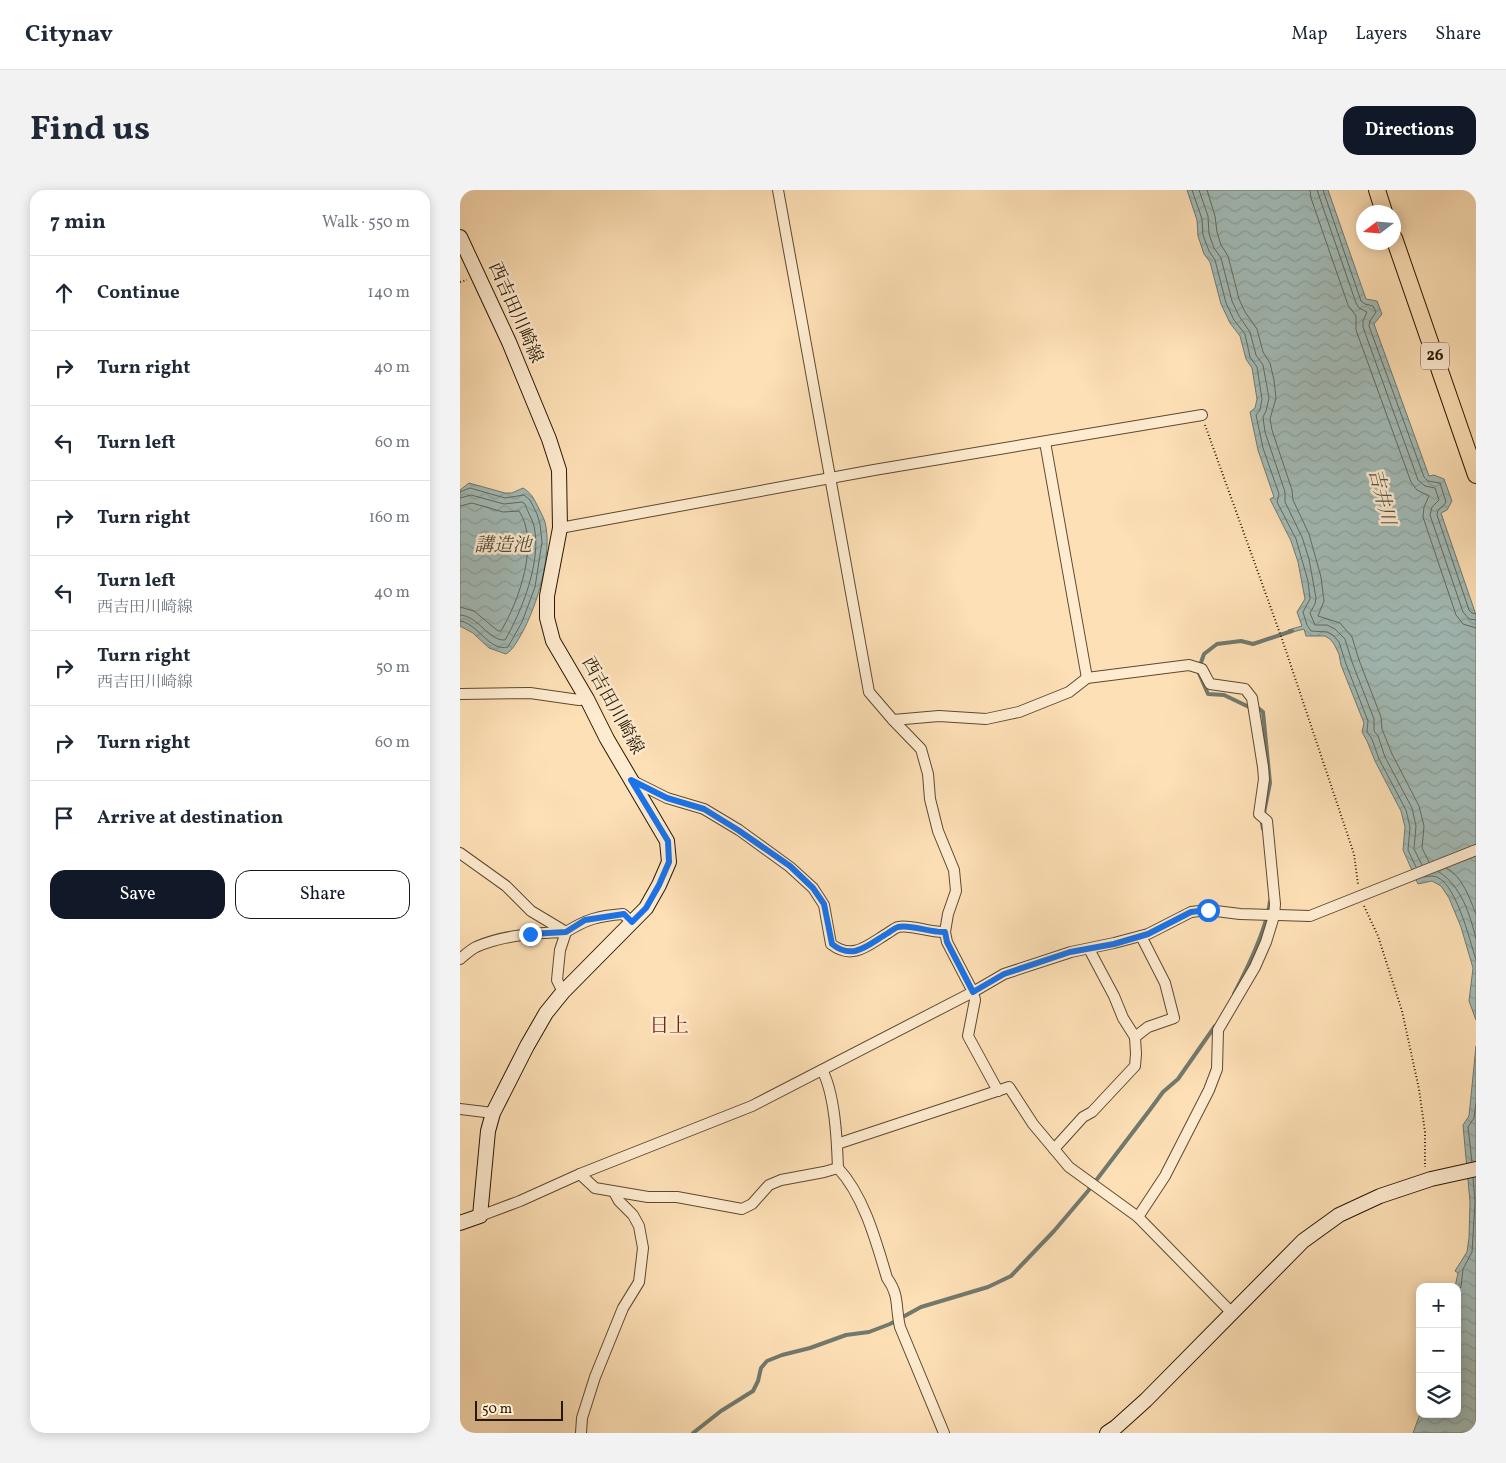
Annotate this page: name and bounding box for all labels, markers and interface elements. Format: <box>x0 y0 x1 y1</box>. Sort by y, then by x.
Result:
text: Citynav <box>25 18 113 52</box>
text: Map <box>1291 22 1327 47</box>
text: Layers <box>1355 22 1407 47</box>
text: Share <box>1435 22 1481 47</box>
text: Find us <box>30 106 150 154</box>
button: Directions <box>1343 106 1476 155</box>
north arrow <box>1356 205 1401 250</box>
text: 7 min <box>50 208 106 237</box>
text: Walk · 550 m <box>322 212 410 234</box>
street label: 西吉田川崎線 <box>482 259 548 367</box>
icon: ahead <box>50 279 78 307</box>
text: Continue <box>97 280 180 306</box>
text: 140 m <box>368 282 410 304</box>
road number: 26 <box>1421 343 1449 370</box>
icon: right <box>50 354 78 382</box>
text: Turn right <box>97 355 190 381</box>
text: 40 m <box>374 357 410 379</box>
icon: left <box>50 429 78 457</box>
text: Turn left <box>97 430 176 456</box>
text: 60 m <box>375 432 410 454</box>
water label: 吉井川 <box>1361 466 1401 530</box>
icon: right <box>50 504 78 532</box>
text: Turn right <box>97 505 190 531</box>
text: 160 m <box>369 507 410 529</box>
water label: 講造池 <box>474 533 533 559</box>
text: Turn left <box>97 568 176 594</box>
icon: left <box>50 579 78 607</box>
text: 40 m <box>374 582 410 604</box>
text: 西吉田川崎線 <box>97 597 193 619</box>
text: Turn right <box>97 643 190 669</box>
street label: 西吉田川崎線 <box>575 653 649 759</box>
icon: right <box>50 654 78 682</box>
text: 50 m <box>376 657 410 679</box>
text: 西吉田川崎線 <box>97 672 193 694</box>
icon: right <box>50 729 78 757</box>
text: Turn right <box>97 730 190 756</box>
text: 60 m <box>375 732 410 754</box>
icon: arrive <box>50 804 78 832</box>
text: Arrive at destination <box>97 805 283 831</box>
button: Save <box>50 870 225 919</box>
button: Share <box>235 870 410 919</box>
route start <box>1197 899 1220 922</box>
route end <box>519 923 542 946</box>
district label: 日上 <box>649 1013 689 1041</box>
map controls <box>1416 1283 1461 1418</box>
button: + <box>1416 1283 1461 1328</box>
button: − <box>1416 1328 1461 1373</box>
button: layers <box>1416 1373 1461 1418</box>
scale bar <box>475 1398 562 1421</box>
text: 50 m <box>482 1400 512 1419</box>

